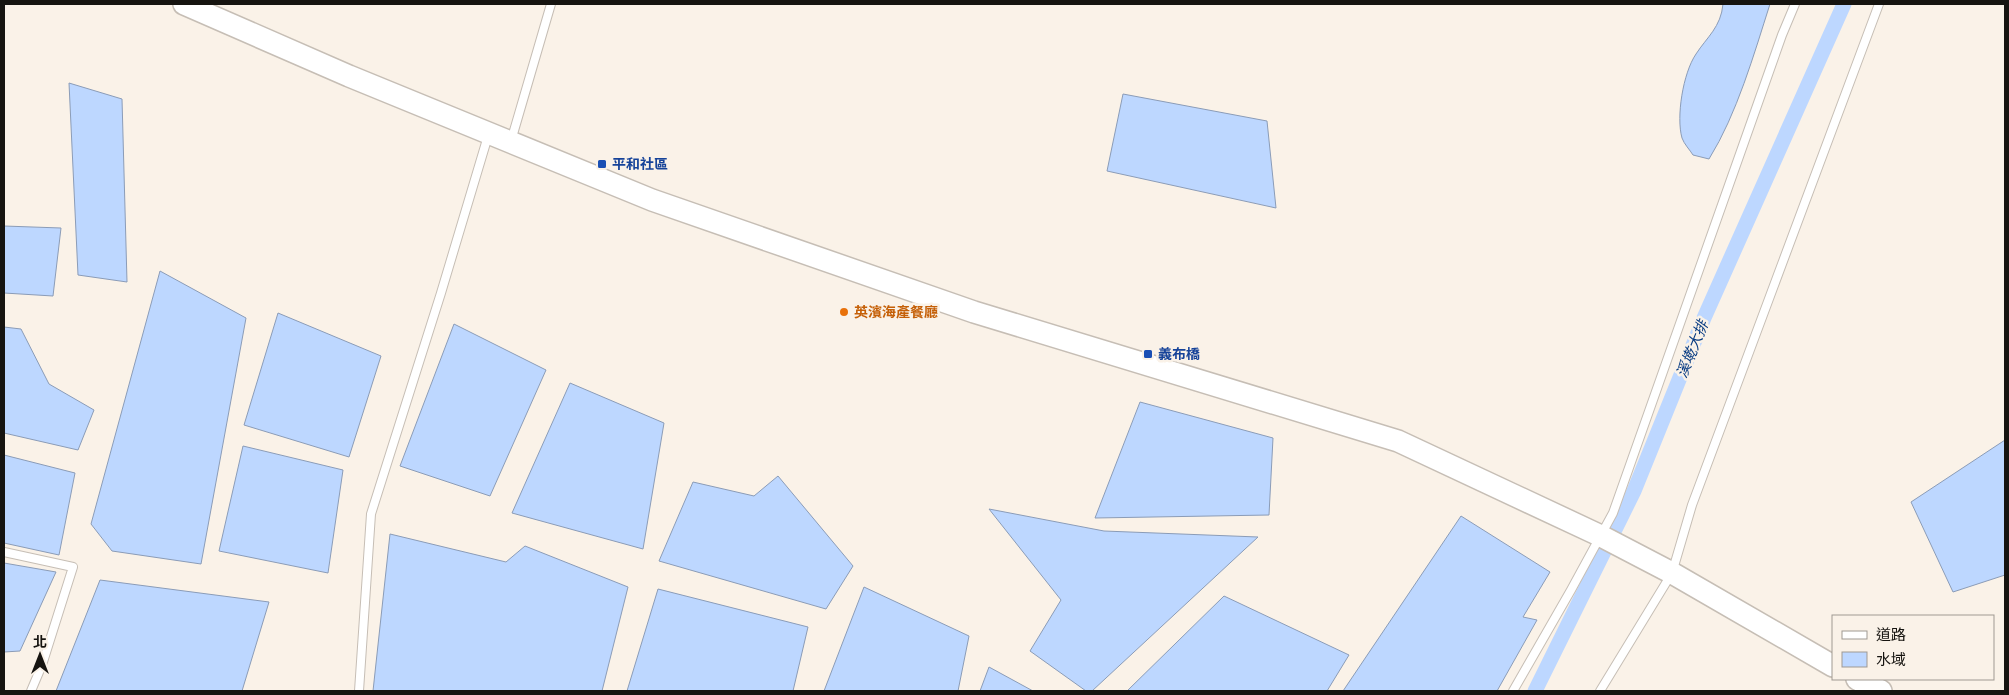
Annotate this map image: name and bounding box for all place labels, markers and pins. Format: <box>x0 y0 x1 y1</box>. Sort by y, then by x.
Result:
place label: 平和社區 <box>612 155 668 173</box>
marker: 平和社區 <box>596 158 608 170</box>
place label: 英濱海產餐廳 <box>854 303 938 321</box>
marker: 英濱海產餐廳 <box>838 306 850 318</box>
place label: 義布橋 <box>1158 345 1200 363</box>
marker: 義布橋 <box>1142 348 1154 360</box>

